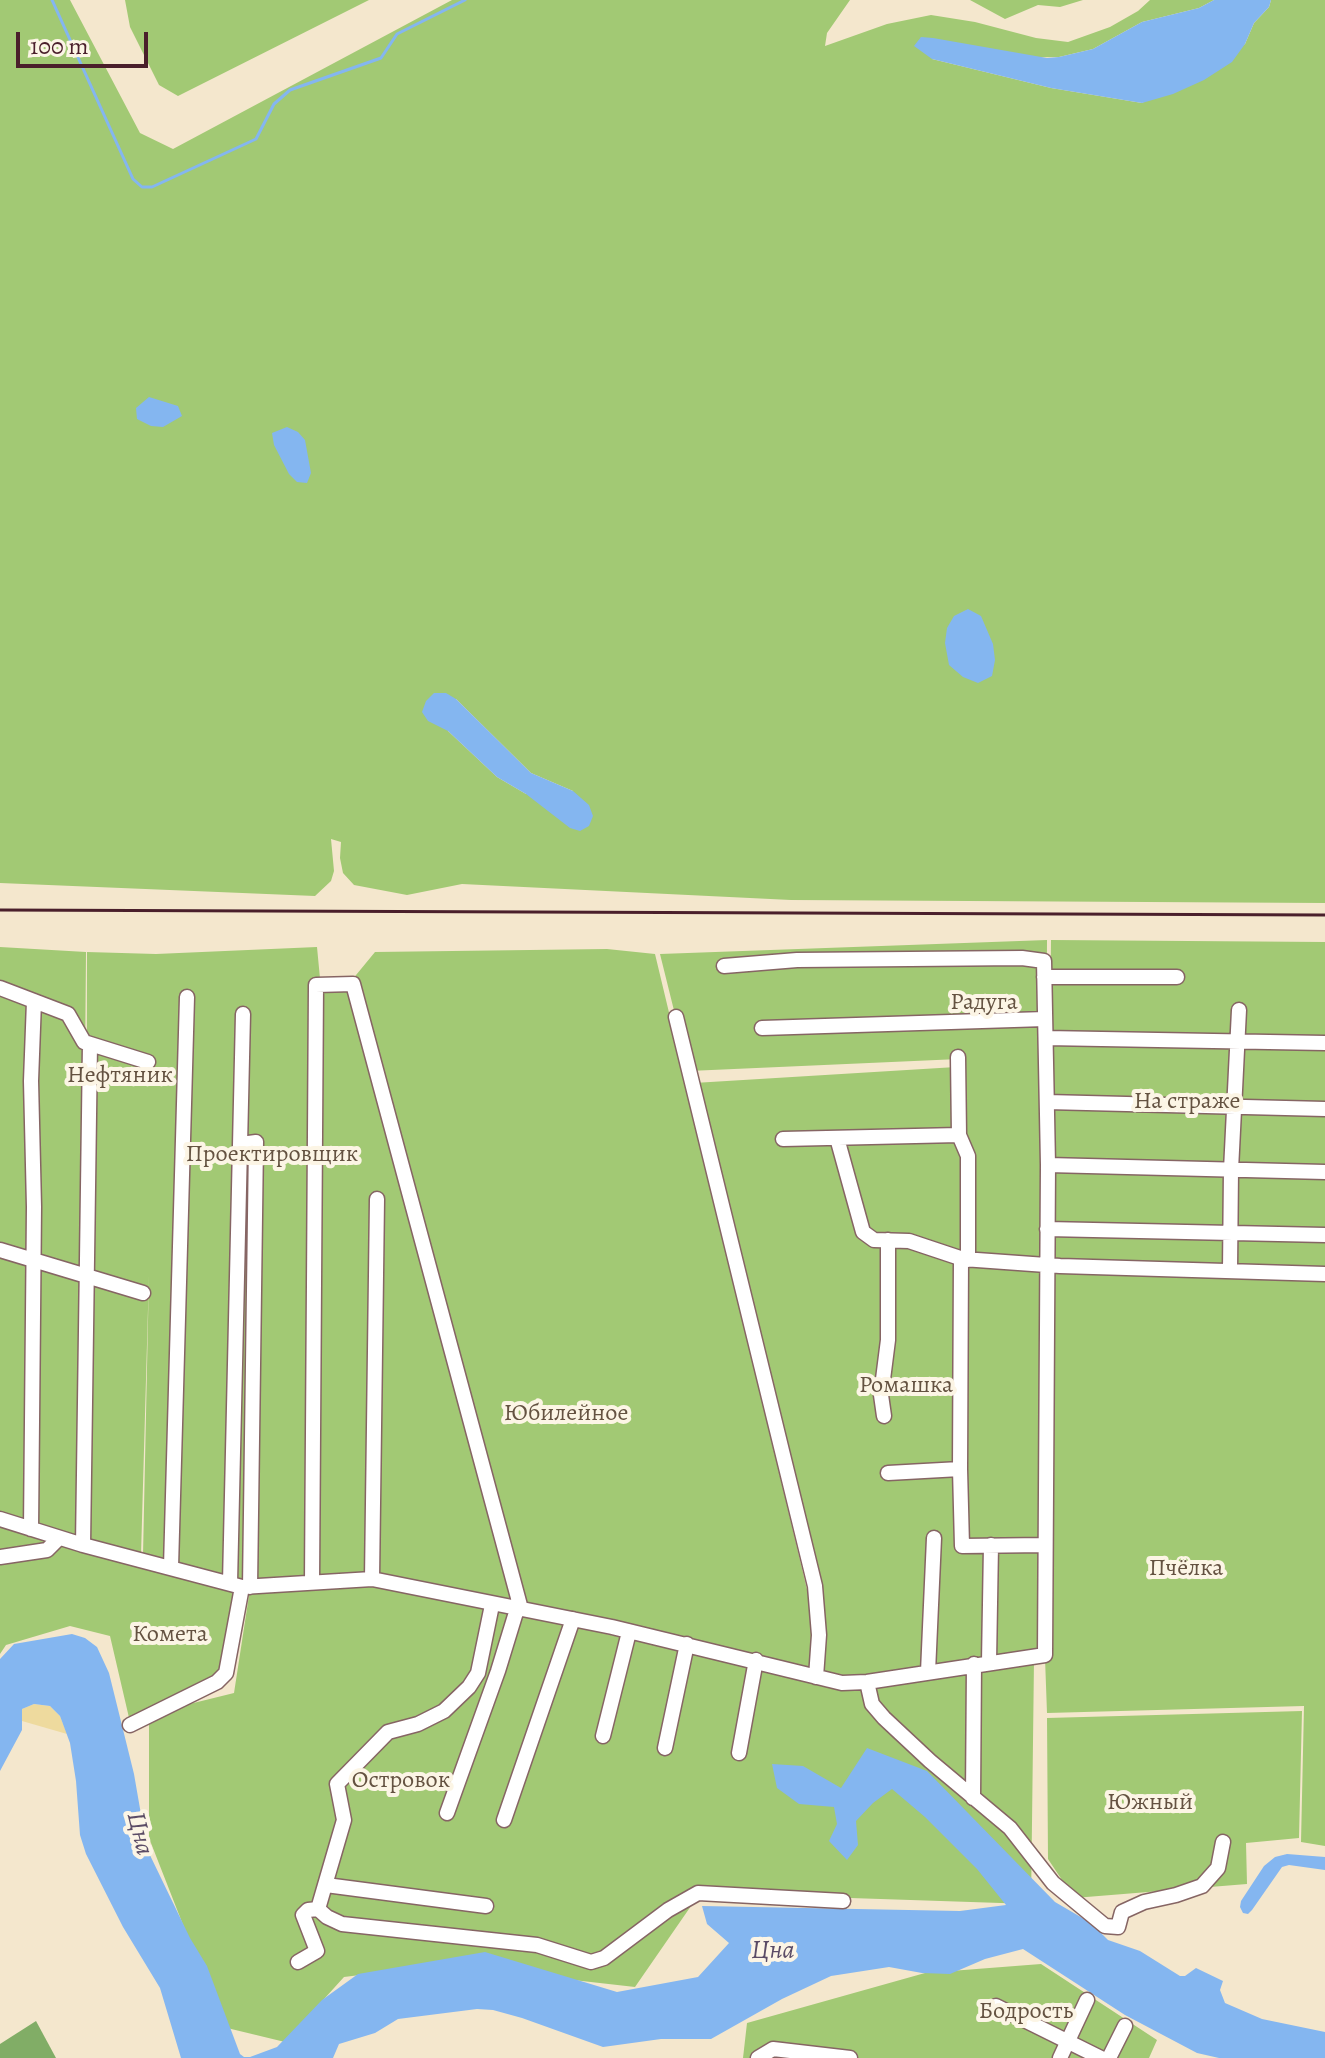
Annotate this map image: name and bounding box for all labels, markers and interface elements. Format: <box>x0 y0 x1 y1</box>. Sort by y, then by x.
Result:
scale bar <box>20 16 152 66</box>
text: 100 m <box>30 30 89 62</box>
park label: Радуга <box>950 989 1018 1017</box>
park label: Нефтяник <box>67 1062 173 1090</box>
park label: На страже <box>1134 1088 1240 1116</box>
park label: Проектировщик <box>186 1141 358 1169</box>
park label: Ромашка <box>859 1372 953 1400</box>
park label: Юбилейное <box>504 1400 628 1428</box>
park label: Пчёлка <box>1149 1555 1223 1583</box>
park label: Комета <box>132 1621 208 1649</box>
park label: Островок <box>352 1767 450 1795</box>
park label: Южный <box>1107 1789 1193 1817</box>
water label: Цна <box>119 1809 159 1859</box>
water label: Цна <box>751 1936 795 1968</box>
park label: Бодрость <box>979 1998 1073 2026</box>

